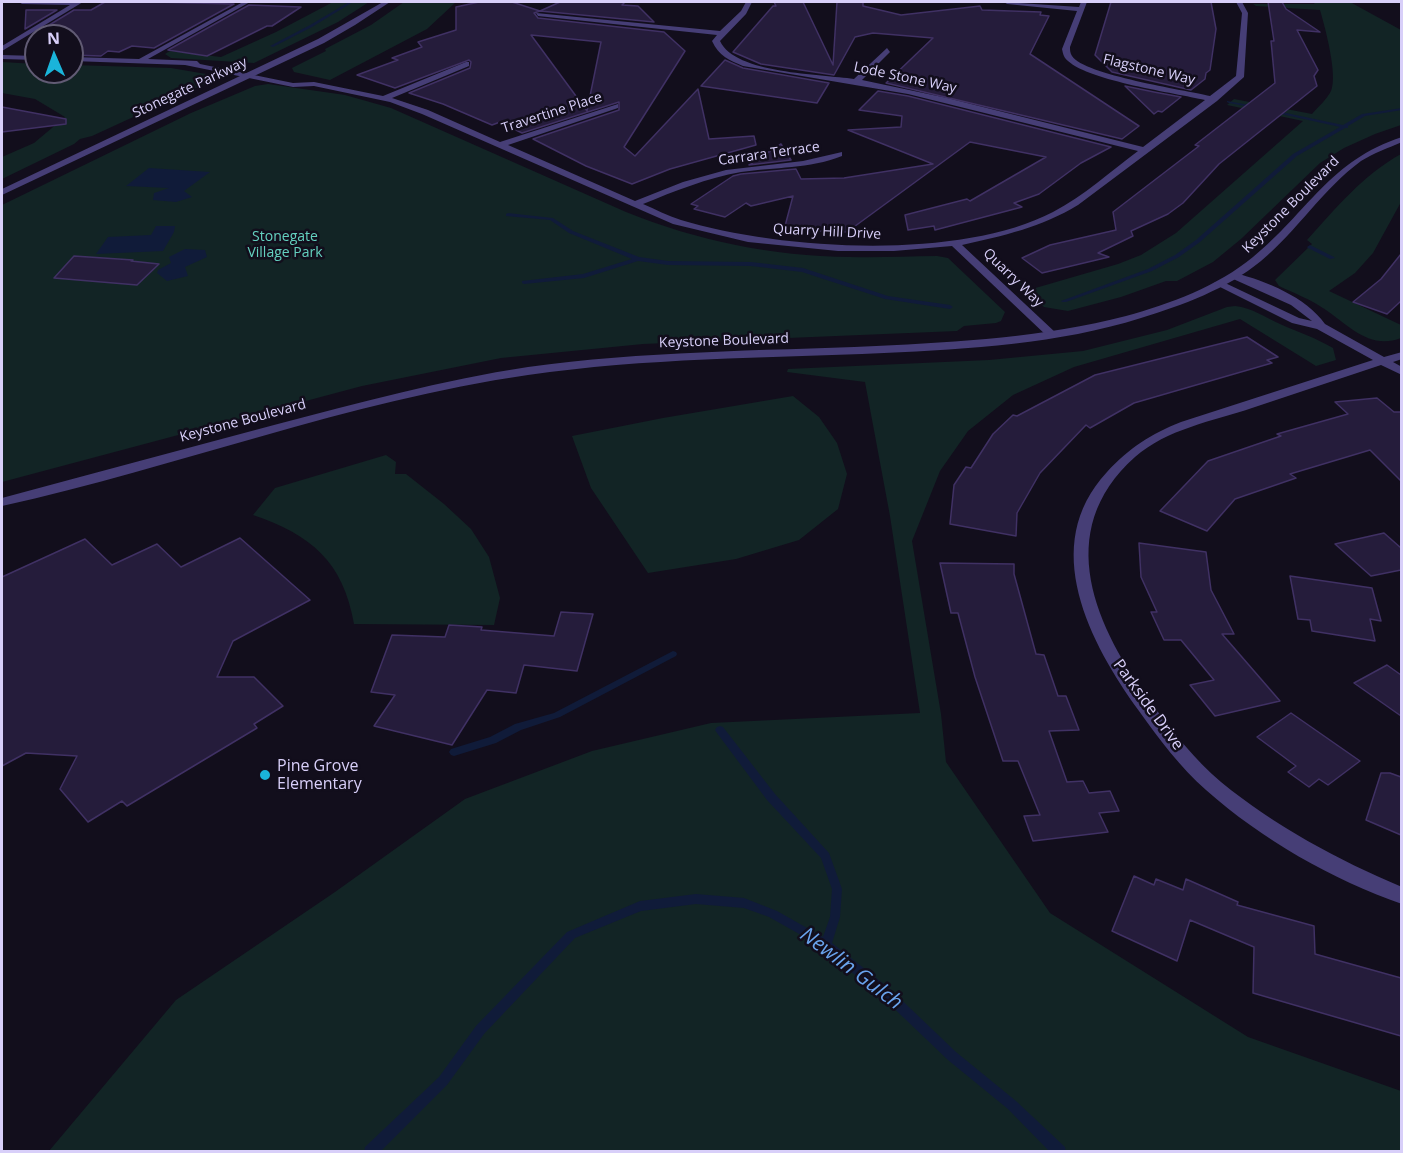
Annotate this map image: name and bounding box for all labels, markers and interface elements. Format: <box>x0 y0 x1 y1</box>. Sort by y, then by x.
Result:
north arrow <box>24 24 84 84</box>
text: N <box>47 27 60 49</box>
street label: Flagstone Way <box>1101 51 1197 89</box>
street label: Stonegate Parkway <box>130 54 250 122</box>
street label: Lode Stone Way <box>852 59 958 97</box>
street label: Travertine Place <box>500 89 604 137</box>
street label: Carrara Terrace <box>717 139 821 169</box>
street label: Keystone Boulevard <box>1239 153 1343 257</box>
street label: Quarry Hill Drive <box>773 221 881 243</box>
park label: Stonegate Village Park <box>247 229 323 262</box>
street label: Quarry Way <box>979 245 1047 311</box>
street label: Keystone Boulevard <box>659 330 789 352</box>
street label: Keystone Boulevard <box>178 396 308 446</box>
street label: Parkside Drive <box>1109 656 1187 754</box>
place label: Pine Grove Elementary <box>277 756 362 794</box>
marker: Pine Grove Elementary <box>258 768 272 782</box>
water label: Newlin Gulch <box>795 922 907 1016</box>

